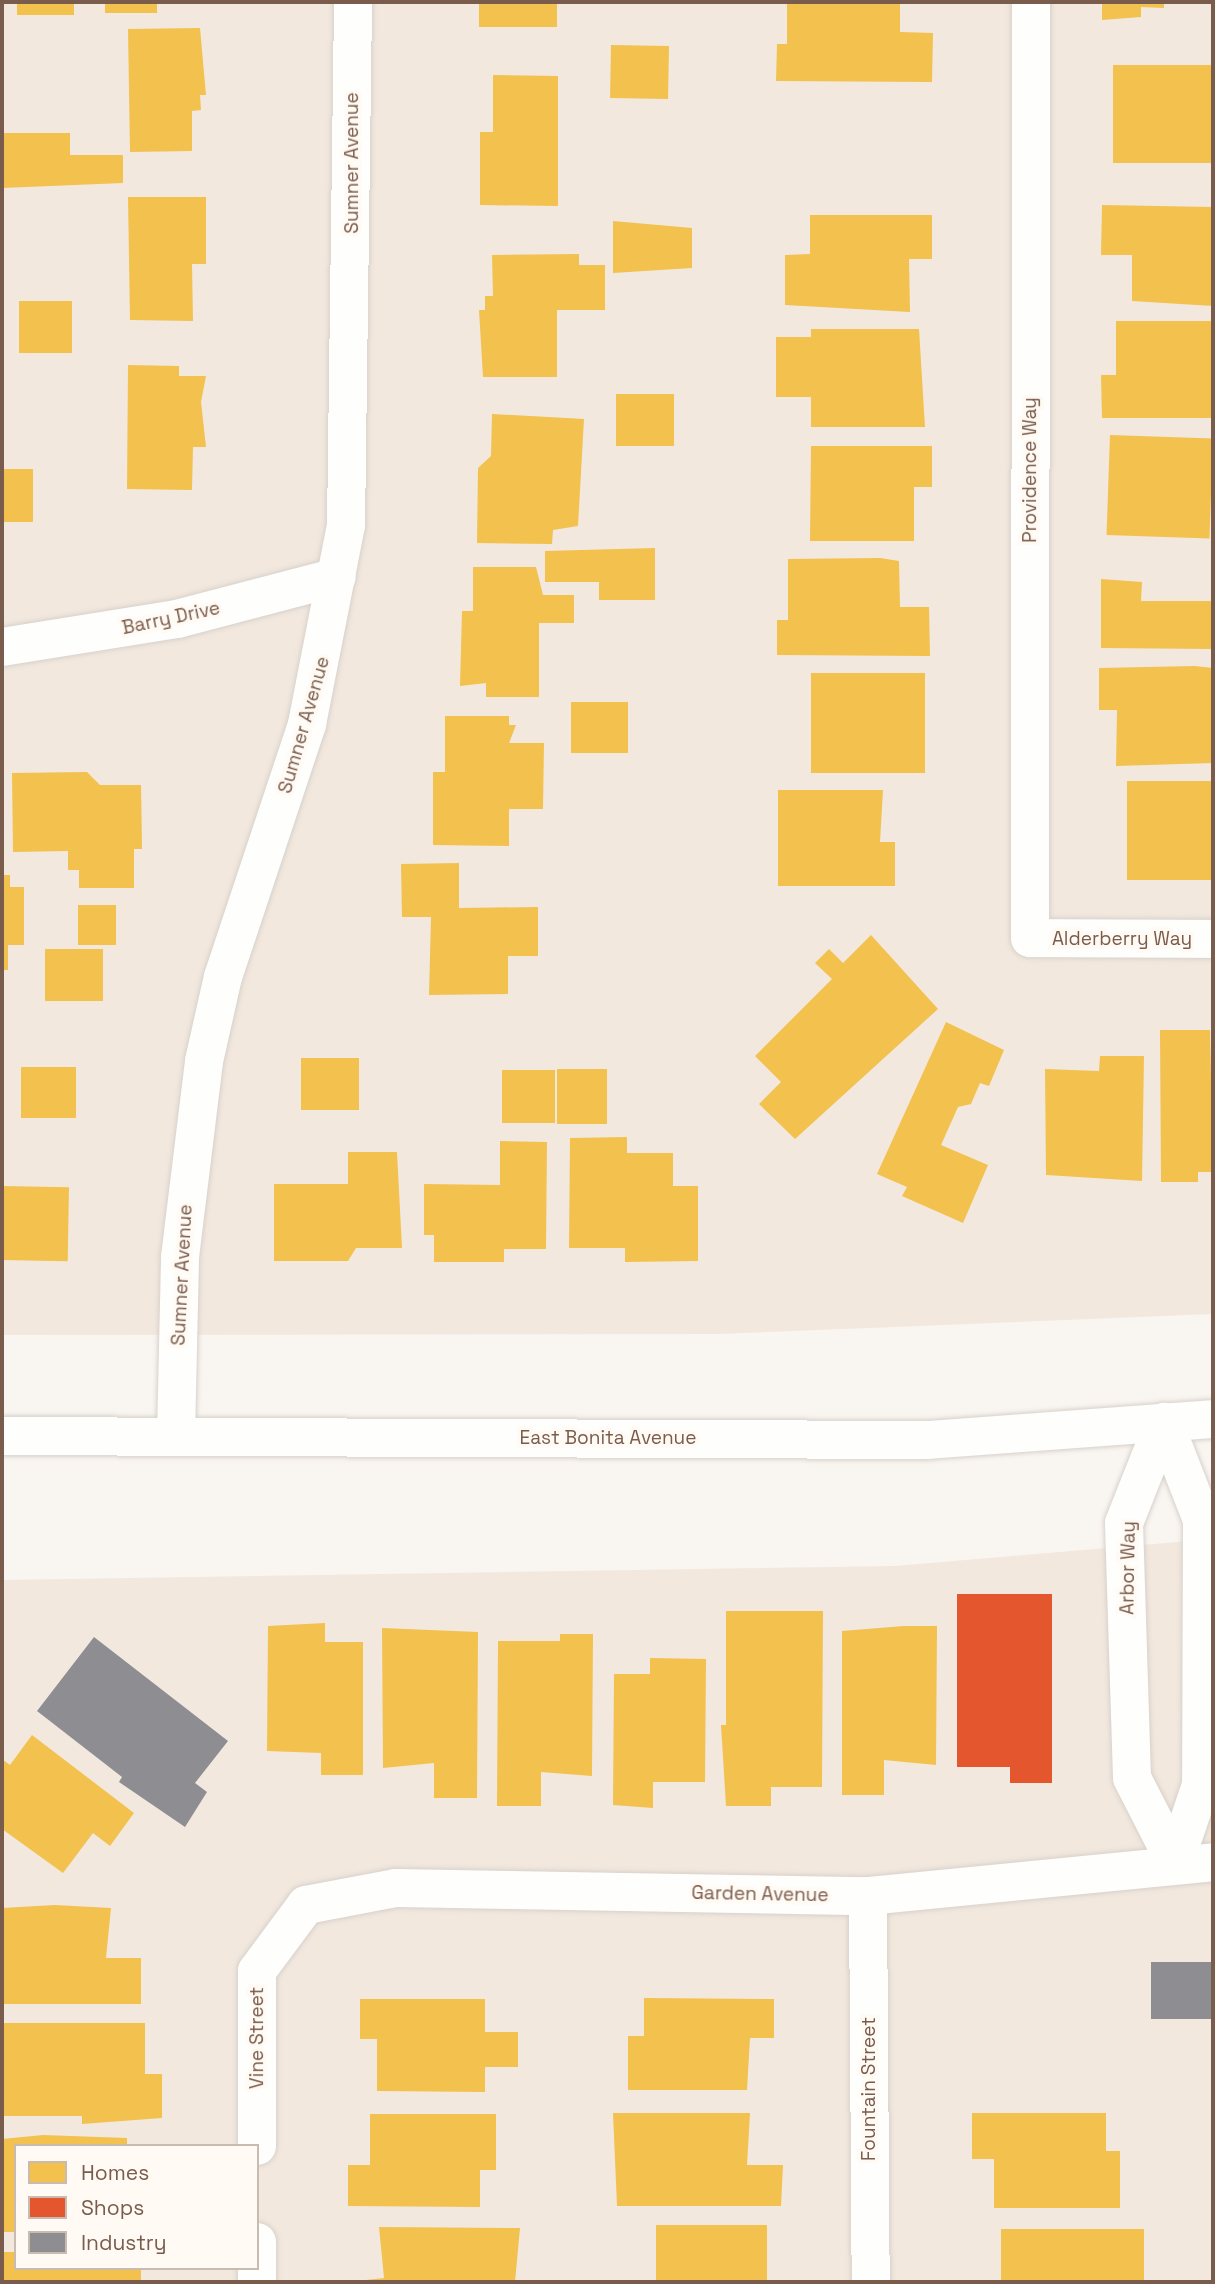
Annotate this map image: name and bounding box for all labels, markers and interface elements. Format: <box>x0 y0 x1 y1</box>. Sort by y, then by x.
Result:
street label: Sumner Avenue <box>341 92 363 234</box>
street label: Providence Way <box>1019 397 1041 543</box>
street label: Barry Drive <box>120 596 222 640</box>
street label: Sumner Avenue <box>274 654 334 796</box>
street label: Alderberry Way <box>1052 928 1192 950</box>
street label: Sumner Avenue <box>167 1204 197 1346</box>
street label: East Bonita Avenue <box>519 1427 697 1449</box>
street label: Arbor Way <box>1116 1521 1140 1615</box>
street label: Garden Avenue <box>691 1881 829 1907</box>
street label: Vine Street <box>246 1987 268 2089</box>
street label: Fountain Street <box>858 2017 880 2161</box>
legend <box>14 2144 259 2270</box>
text: Homes <box>81 2159 149 2186</box>
text: Shops <box>81 2194 144 2221</box>
text: Industry <box>81 2229 167 2256</box>

